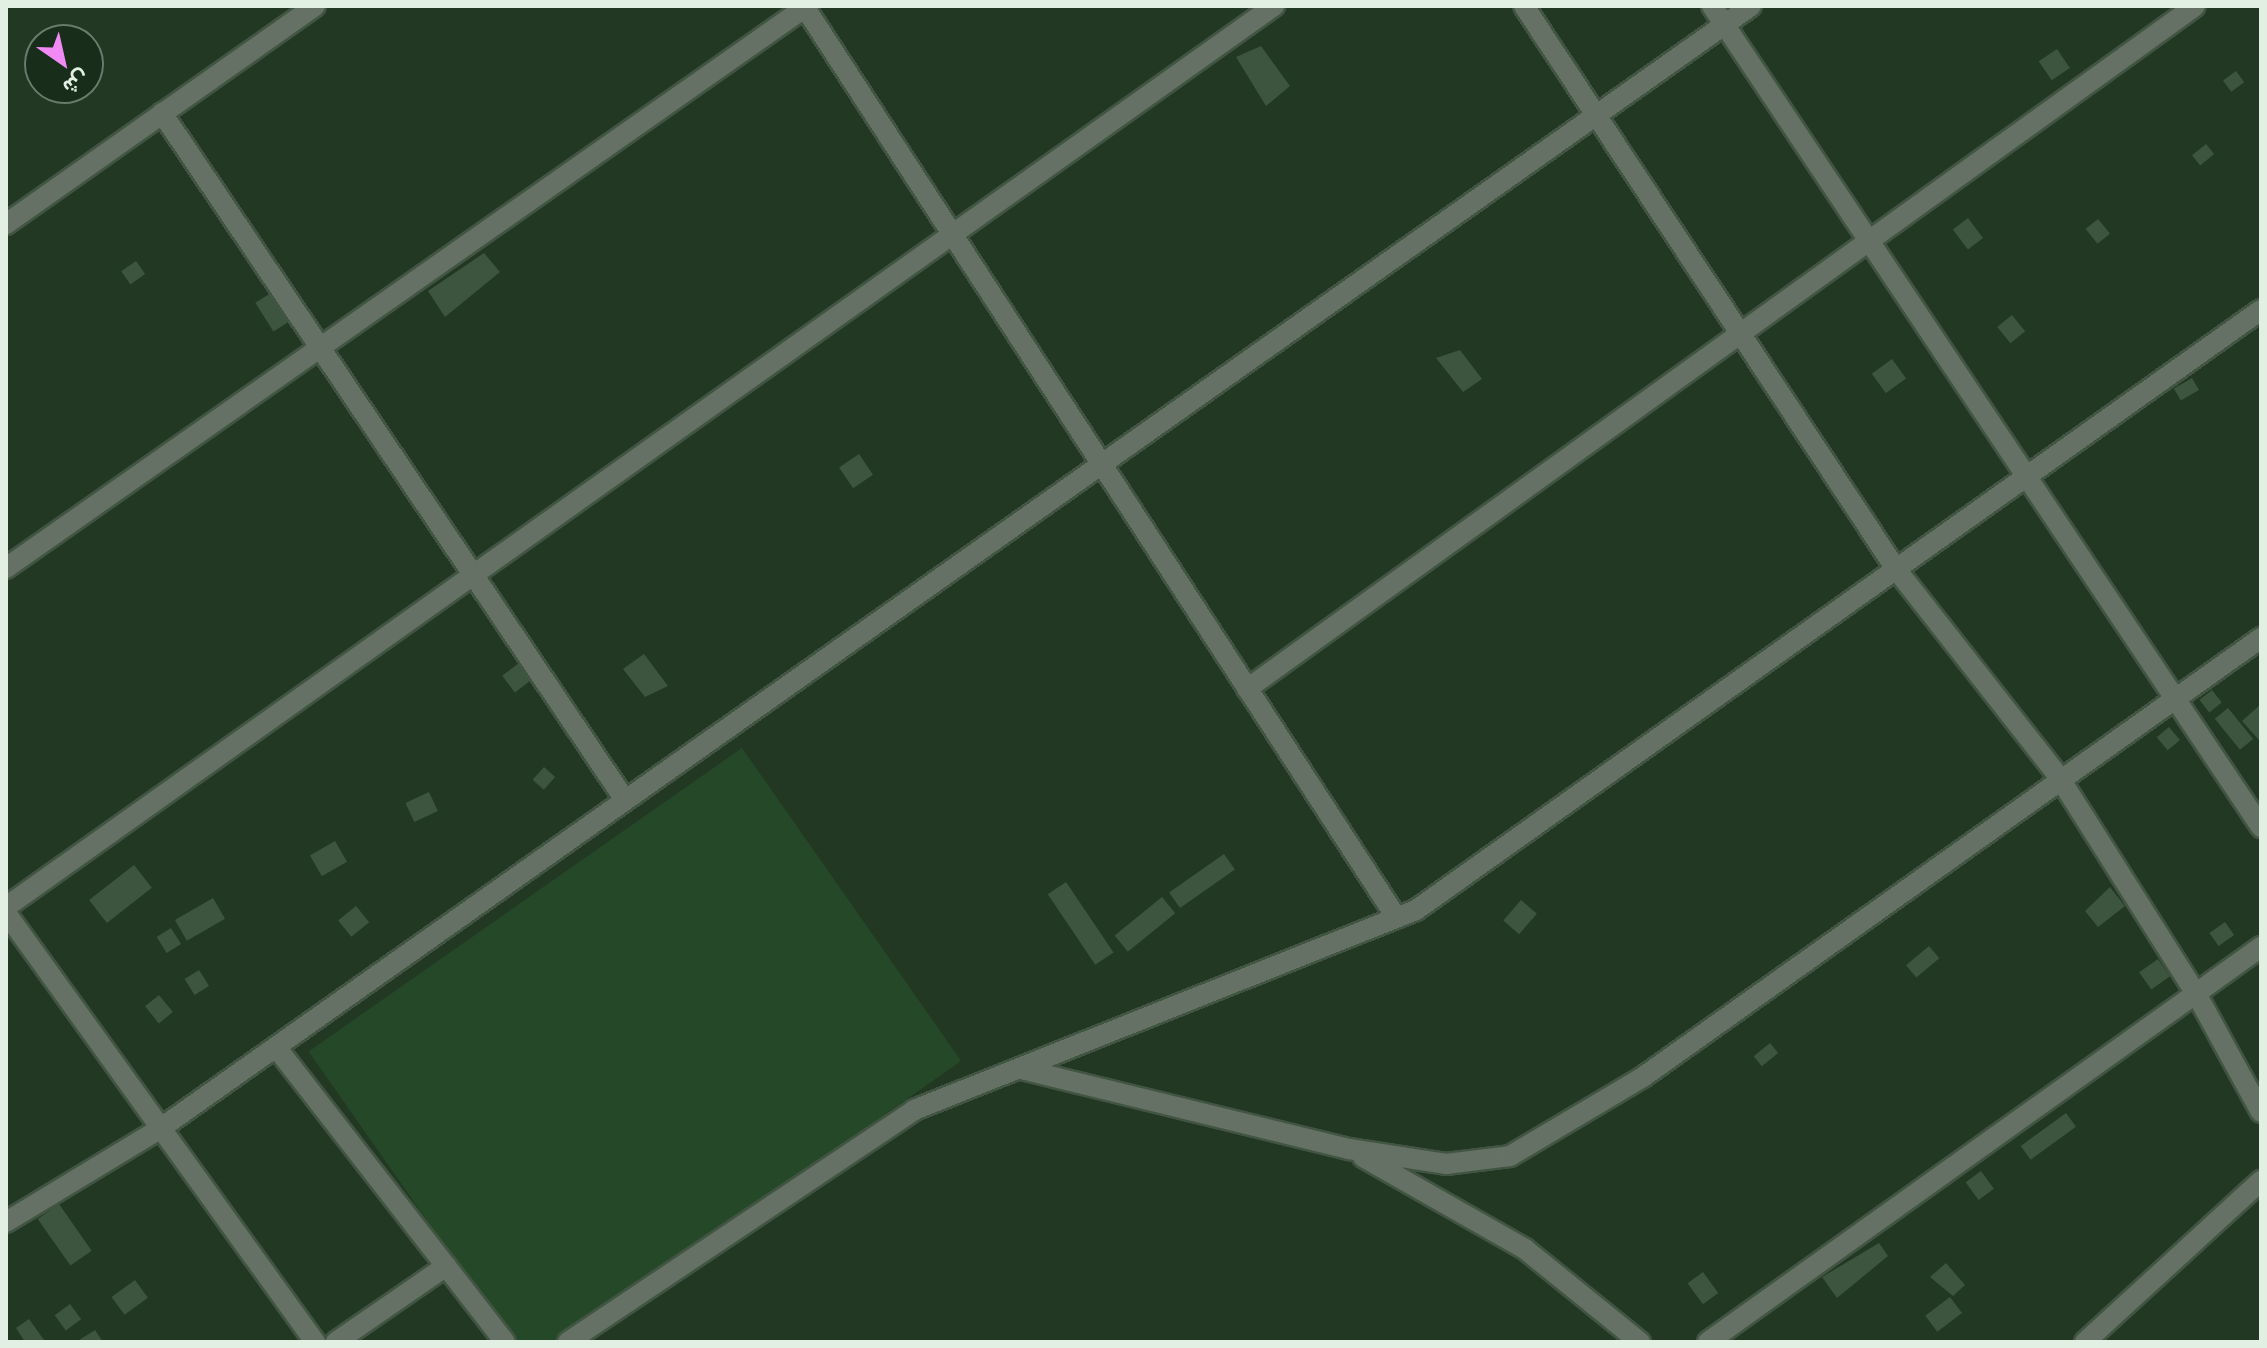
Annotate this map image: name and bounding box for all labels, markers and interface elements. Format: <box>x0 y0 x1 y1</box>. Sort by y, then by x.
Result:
north arrow <box>24 24 104 104</box>
text: ش <box>59 66 93 99</box>

